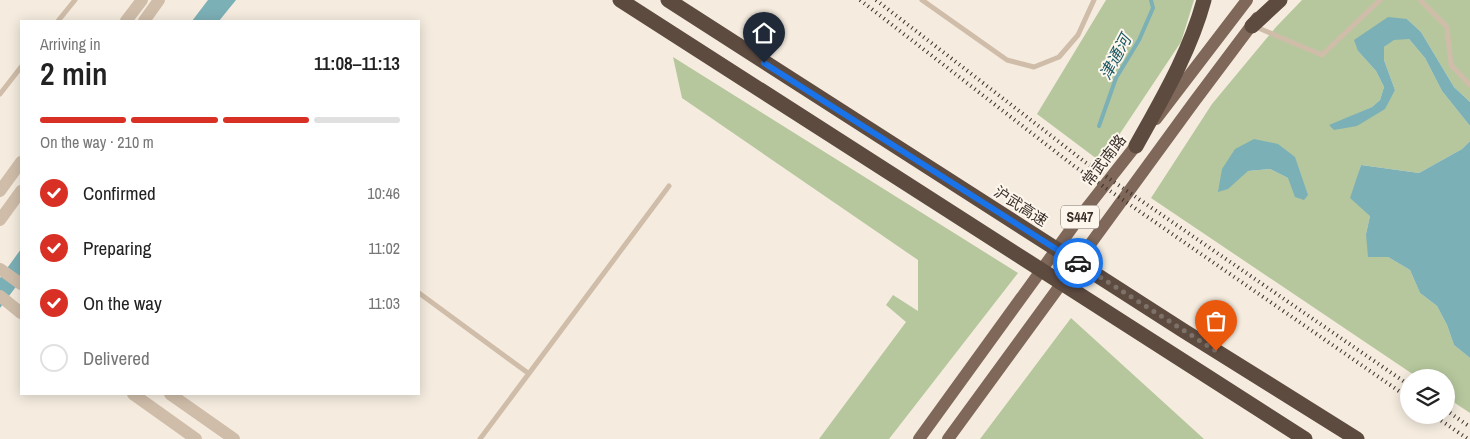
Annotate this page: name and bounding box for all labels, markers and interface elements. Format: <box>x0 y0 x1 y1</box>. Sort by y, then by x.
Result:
pin <box>743 12 785 63</box>
icon: home <box>750 19 778 47</box>
water label: 津通河 <box>1094 28 1137 83</box>
text: Arriving in <box>40 33 101 55</box>
text: 11:08–11:13 <box>314 50 400 76</box>
text: 2 min <box>40 52 108 95</box>
street label: 常武南路 <box>1077 130 1131 190</box>
text: On the way · 210 m <box>40 131 154 153</box>
icon: check <box>40 179 68 207</box>
text: Confirmed <box>83 180 156 206</box>
street label: 沪武高速 <box>990 181 1052 231</box>
text: 10:46 <box>367 182 400 204</box>
road number: S447 <box>1061 206 1099 228</box>
icon: check <box>40 234 68 262</box>
text: Preparing <box>83 235 151 261</box>
text: 11:02 <box>368 237 400 259</box>
courier <box>1053 238 1103 288</box>
icon: car <box>1064 249 1092 277</box>
icon: check <box>40 289 68 317</box>
text: On the way <box>83 290 162 316</box>
text: 11:03 <box>368 292 400 314</box>
pin <box>1195 300 1237 351</box>
icon: bag <box>1202 307 1230 335</box>
text: Delivered <box>83 345 150 371</box>
map controls <box>1400 369 1455 424</box>
button: layers <box>1400 369 1455 424</box>

